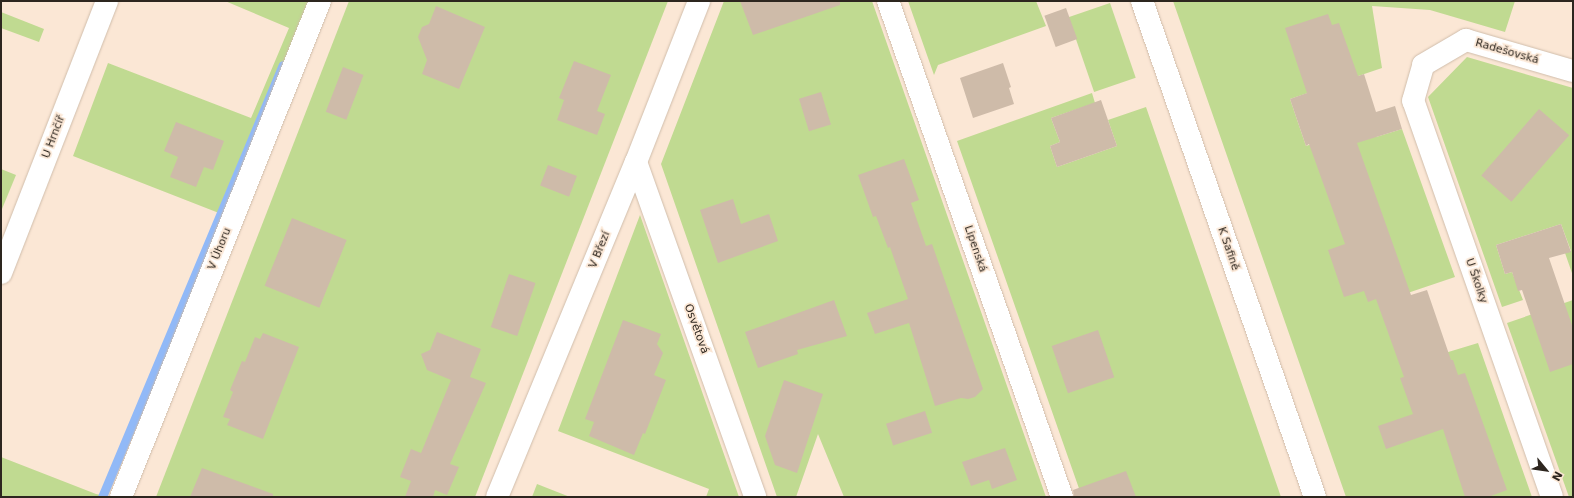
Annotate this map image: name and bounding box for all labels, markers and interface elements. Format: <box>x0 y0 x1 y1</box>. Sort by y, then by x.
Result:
street label: Radešovská <box>1474 37 1540 67</box>
street label: U Hrnčíř <box>40 114 68 160</box>
street label: Lipenská <box>961 224 989 274</box>
street label: V Úhoru <box>206 226 234 272</box>
street label: K Safině <box>1214 226 1242 272</box>
street label: V Březí <box>587 230 613 270</box>
street label: U Školky <box>1462 257 1490 305</box>
street label: Osvětová <box>681 302 711 356</box>
north arrow <box>1526 450 1566 490</box>
text: N <box>1549 469 1565 483</box>

